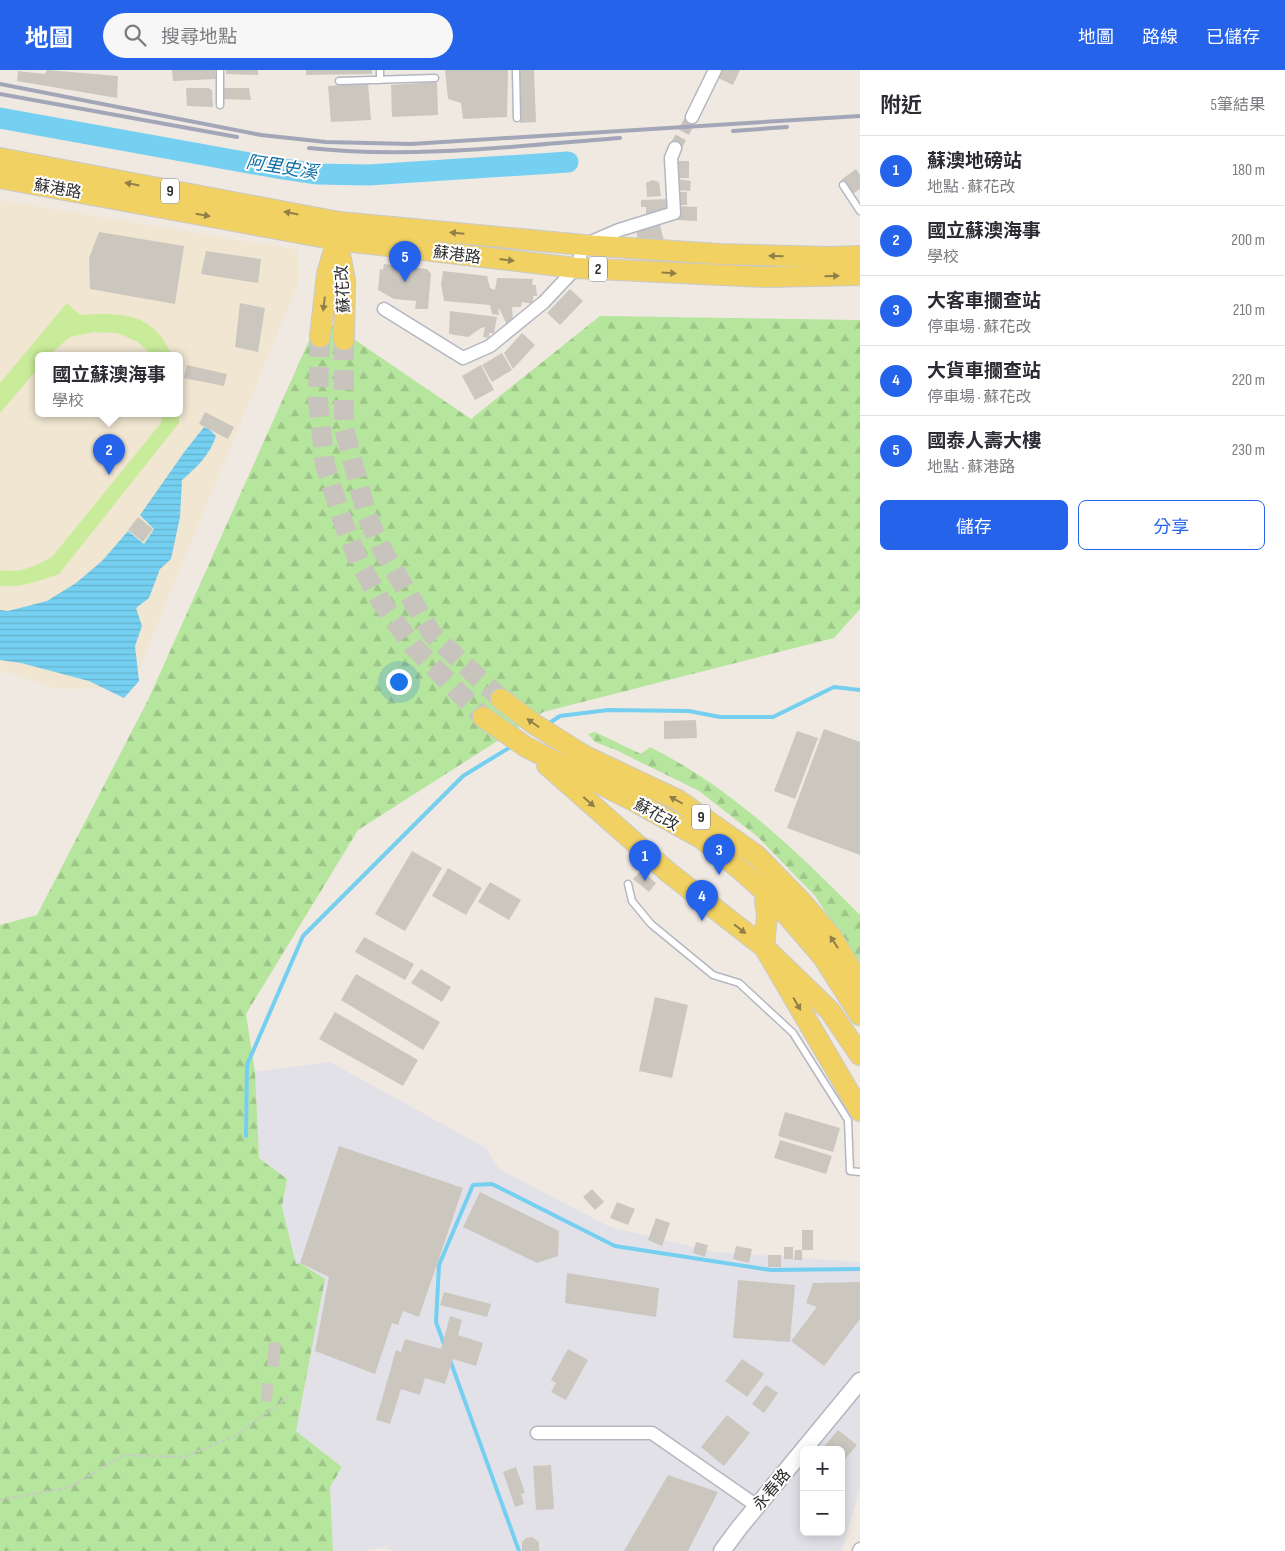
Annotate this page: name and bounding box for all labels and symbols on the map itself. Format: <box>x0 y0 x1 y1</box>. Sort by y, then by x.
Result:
water label: 阿里史溪 <box>245 151 322 184</box>
street label: 蘇港路 <box>32 176 83 203</box>
road number: 9 <box>161 178 179 204</box>
one-way arrow <box>123 179 139 187</box>
one-way arrow <box>283 209 299 217</box>
one-way arrow <box>195 211 210 219</box>
one-way arrow <box>449 229 465 237</box>
pin: 5 <box>389 241 421 282</box>
street label: 蘇港路 <box>432 243 482 268</box>
one-way arrow <box>768 252 784 260</box>
one-way arrow <box>500 256 516 264</box>
road number: 2 <box>589 256 607 282</box>
street label: 蘇花改 <box>333 264 354 313</box>
one-way arrow <box>662 270 678 278</box>
one-way arrow <box>824 272 840 280</box>
one-way arrow <box>320 296 328 312</box>
pin: 2 <box>93 434 125 475</box>
your location <box>386 669 412 695</box>
one-way arrow <box>526 718 540 728</box>
street label: 蘇花改 <box>631 795 682 835</box>
one-way arrow <box>582 796 594 808</box>
one-way arrow <box>668 796 683 804</box>
road number: 9 <box>692 804 710 830</box>
pin: 3 <box>703 834 735 875</box>
pin: 1 <box>629 840 661 881</box>
pin: 4 <box>686 880 718 921</box>
one-way arrow <box>733 923 746 934</box>
one-way arrow <box>830 935 839 949</box>
one-way arrow <box>793 998 802 1011</box>
street label: 永春路 <box>749 1465 795 1514</box>

